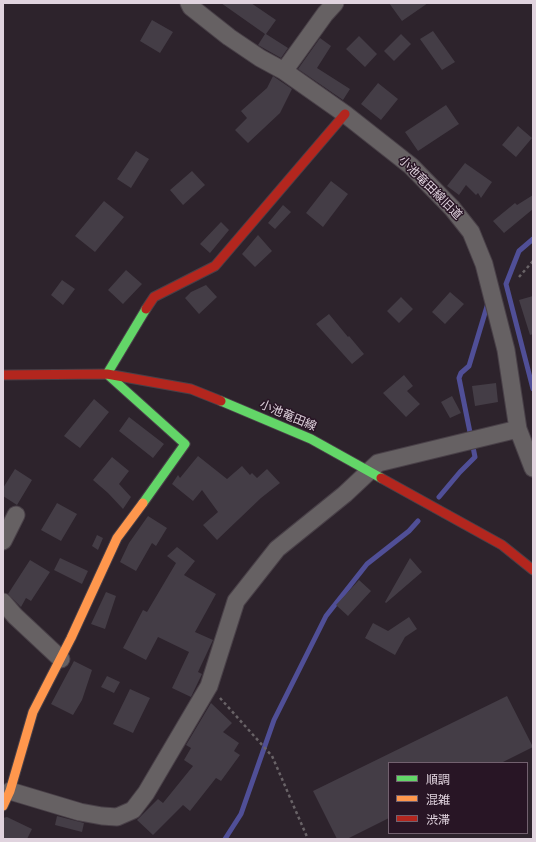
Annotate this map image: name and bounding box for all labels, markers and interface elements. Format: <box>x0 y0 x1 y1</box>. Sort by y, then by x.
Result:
street label: 小池竜田線旧道 <box>395 153 465 223</box>
street label: 小池竜田線 <box>258 398 318 434</box>
legend <box>388 762 528 834</box>
text: 順調 <box>426 773 450 787</box>
text: 混雑 <box>426 793 450 807</box>
text: 渋滞 <box>426 813 450 827</box>

